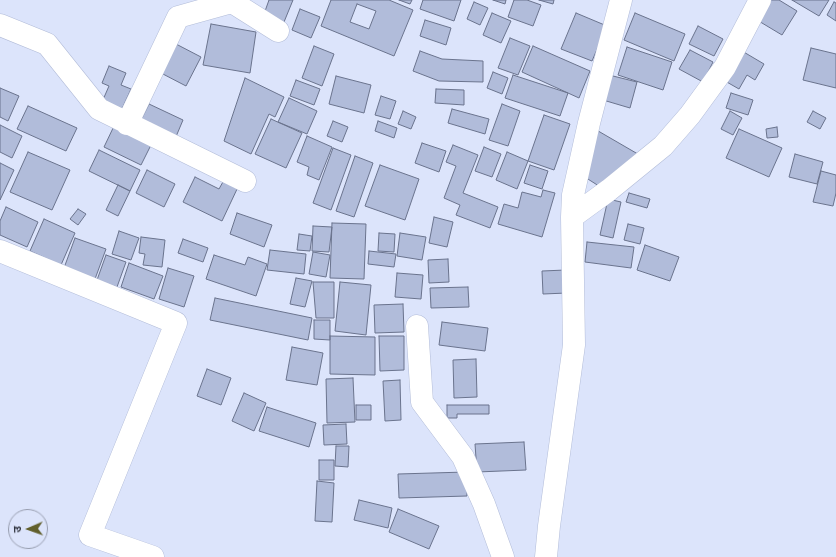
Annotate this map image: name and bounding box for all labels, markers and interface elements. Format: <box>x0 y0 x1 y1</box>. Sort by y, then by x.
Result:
north arrow <box>8 509 48 549</box>
text: उ <box>10 526 23 533</box>

